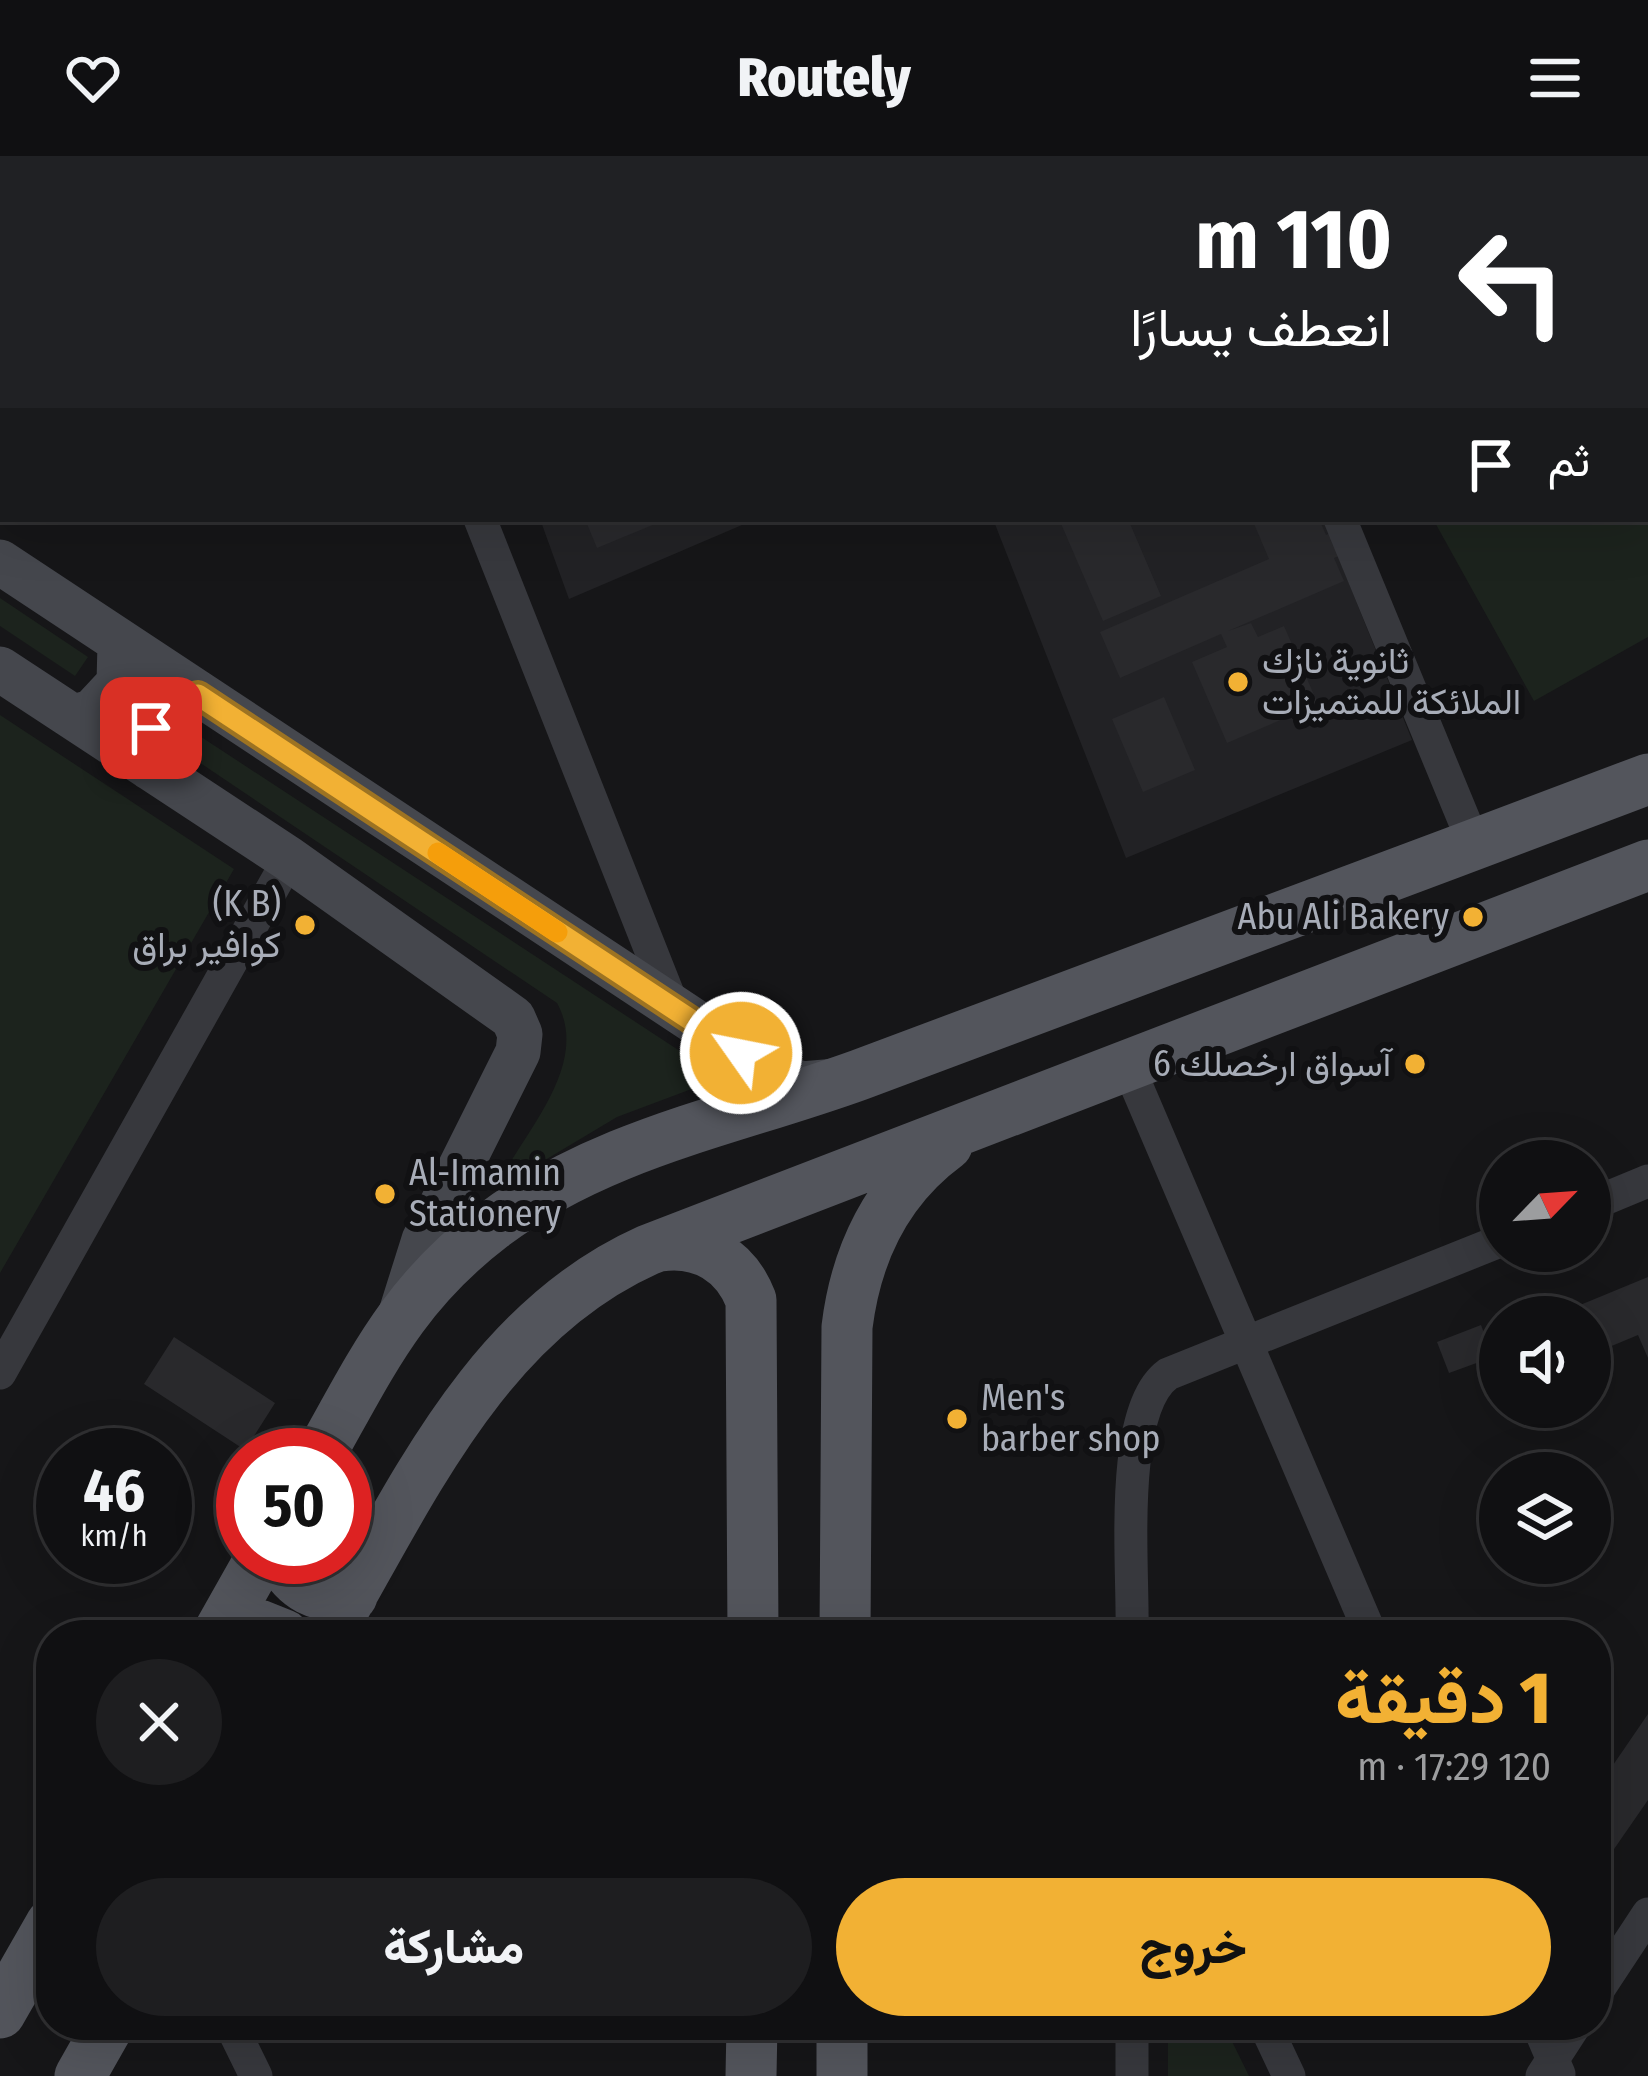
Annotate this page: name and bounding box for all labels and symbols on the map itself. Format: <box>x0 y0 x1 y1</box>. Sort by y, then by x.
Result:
place label: ثانوية نازك الملائكة للمتميزات <box>1262 639 1521 724</box>
marker: ثانوية نازك الملائكة للمتميزات <box>1225 669 1251 695</box>
pin <box>100 677 202 779</box>
place label: (K B) كوافير براق <box>132 882 281 967</box>
place label: Abu Ali Bakery <box>1237 895 1449 939</box>
marker: Abu Ali Bakery <box>1460 904 1486 930</box>
marker: (K B) كوافير براق <box>292 912 318 938</box>
position arrow <box>678 990 804 1116</box>
place label: 6 آسواق ارخصلك <box>1153 1042 1394 1086</box>
marker: 6 آسواق ارخصلك <box>1402 1051 1428 1077</box>
north arrow <box>1479 1140 1611 1272</box>
place label: Al-Imamin Stationery <box>409 1151 561 1236</box>
marker: Al-Imamin Stationery <box>372 1181 398 1207</box>
place label: Men's barber shop <box>981 1376 1160 1461</box>
marker: Men's barber shop <box>944 1406 970 1432</box>
speed limit sign: 50 <box>216 1428 372 1584</box>

